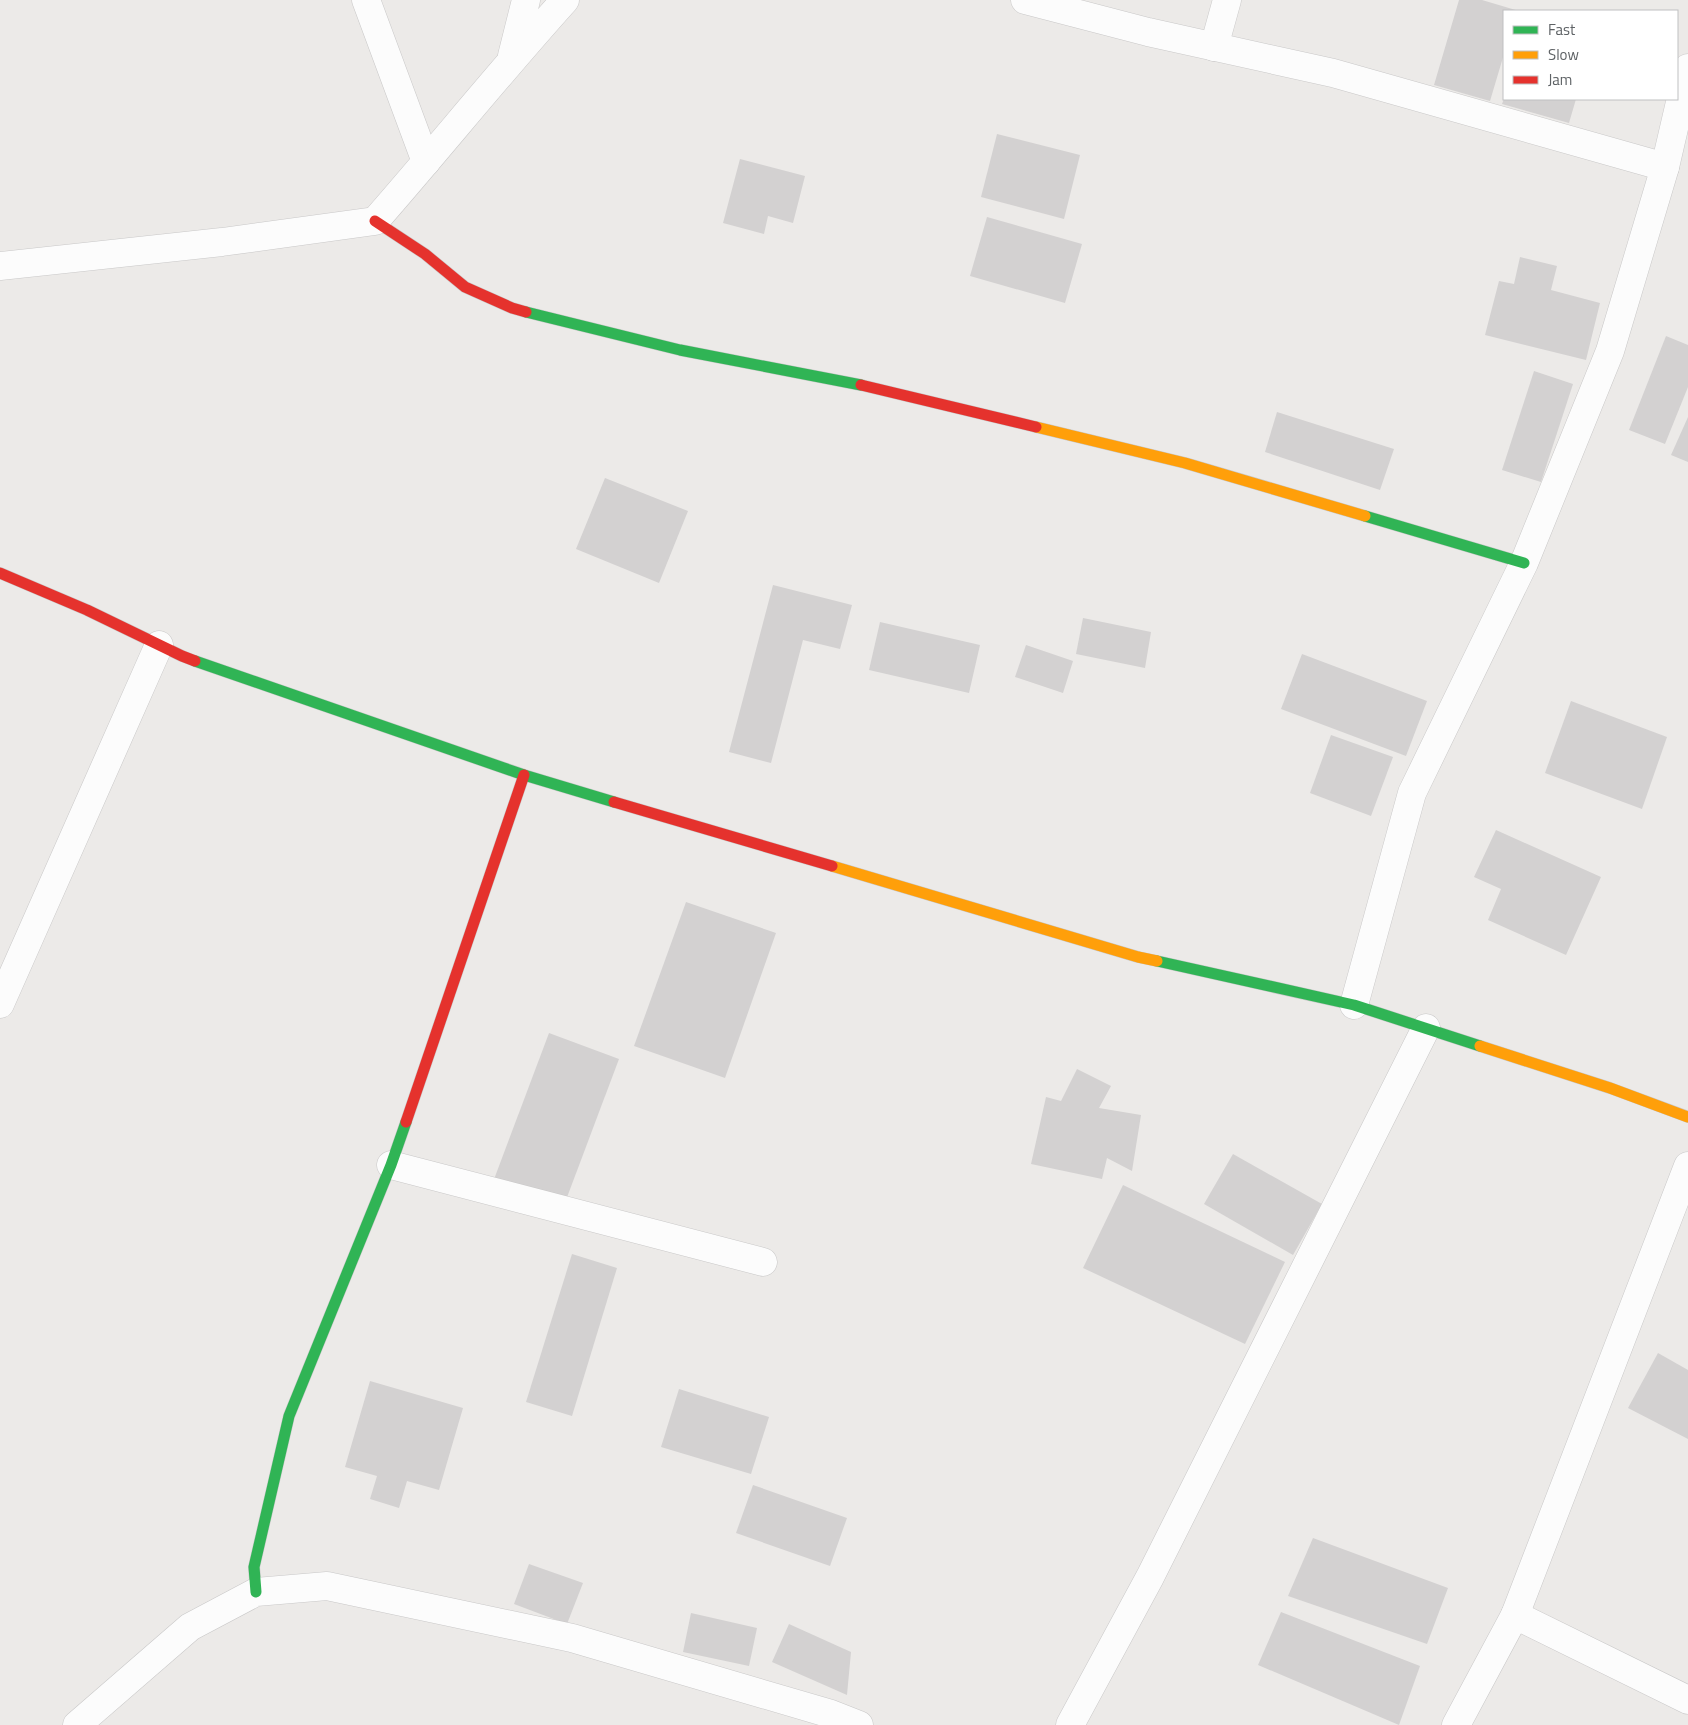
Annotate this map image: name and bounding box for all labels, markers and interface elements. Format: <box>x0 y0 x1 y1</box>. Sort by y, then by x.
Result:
legend <box>1503 10 1678 100</box>
text: Fast <box>1548 18 1576 41</box>
text: Slow <box>1548 43 1579 66</box>
text: Jam <box>1548 68 1572 91</box>

